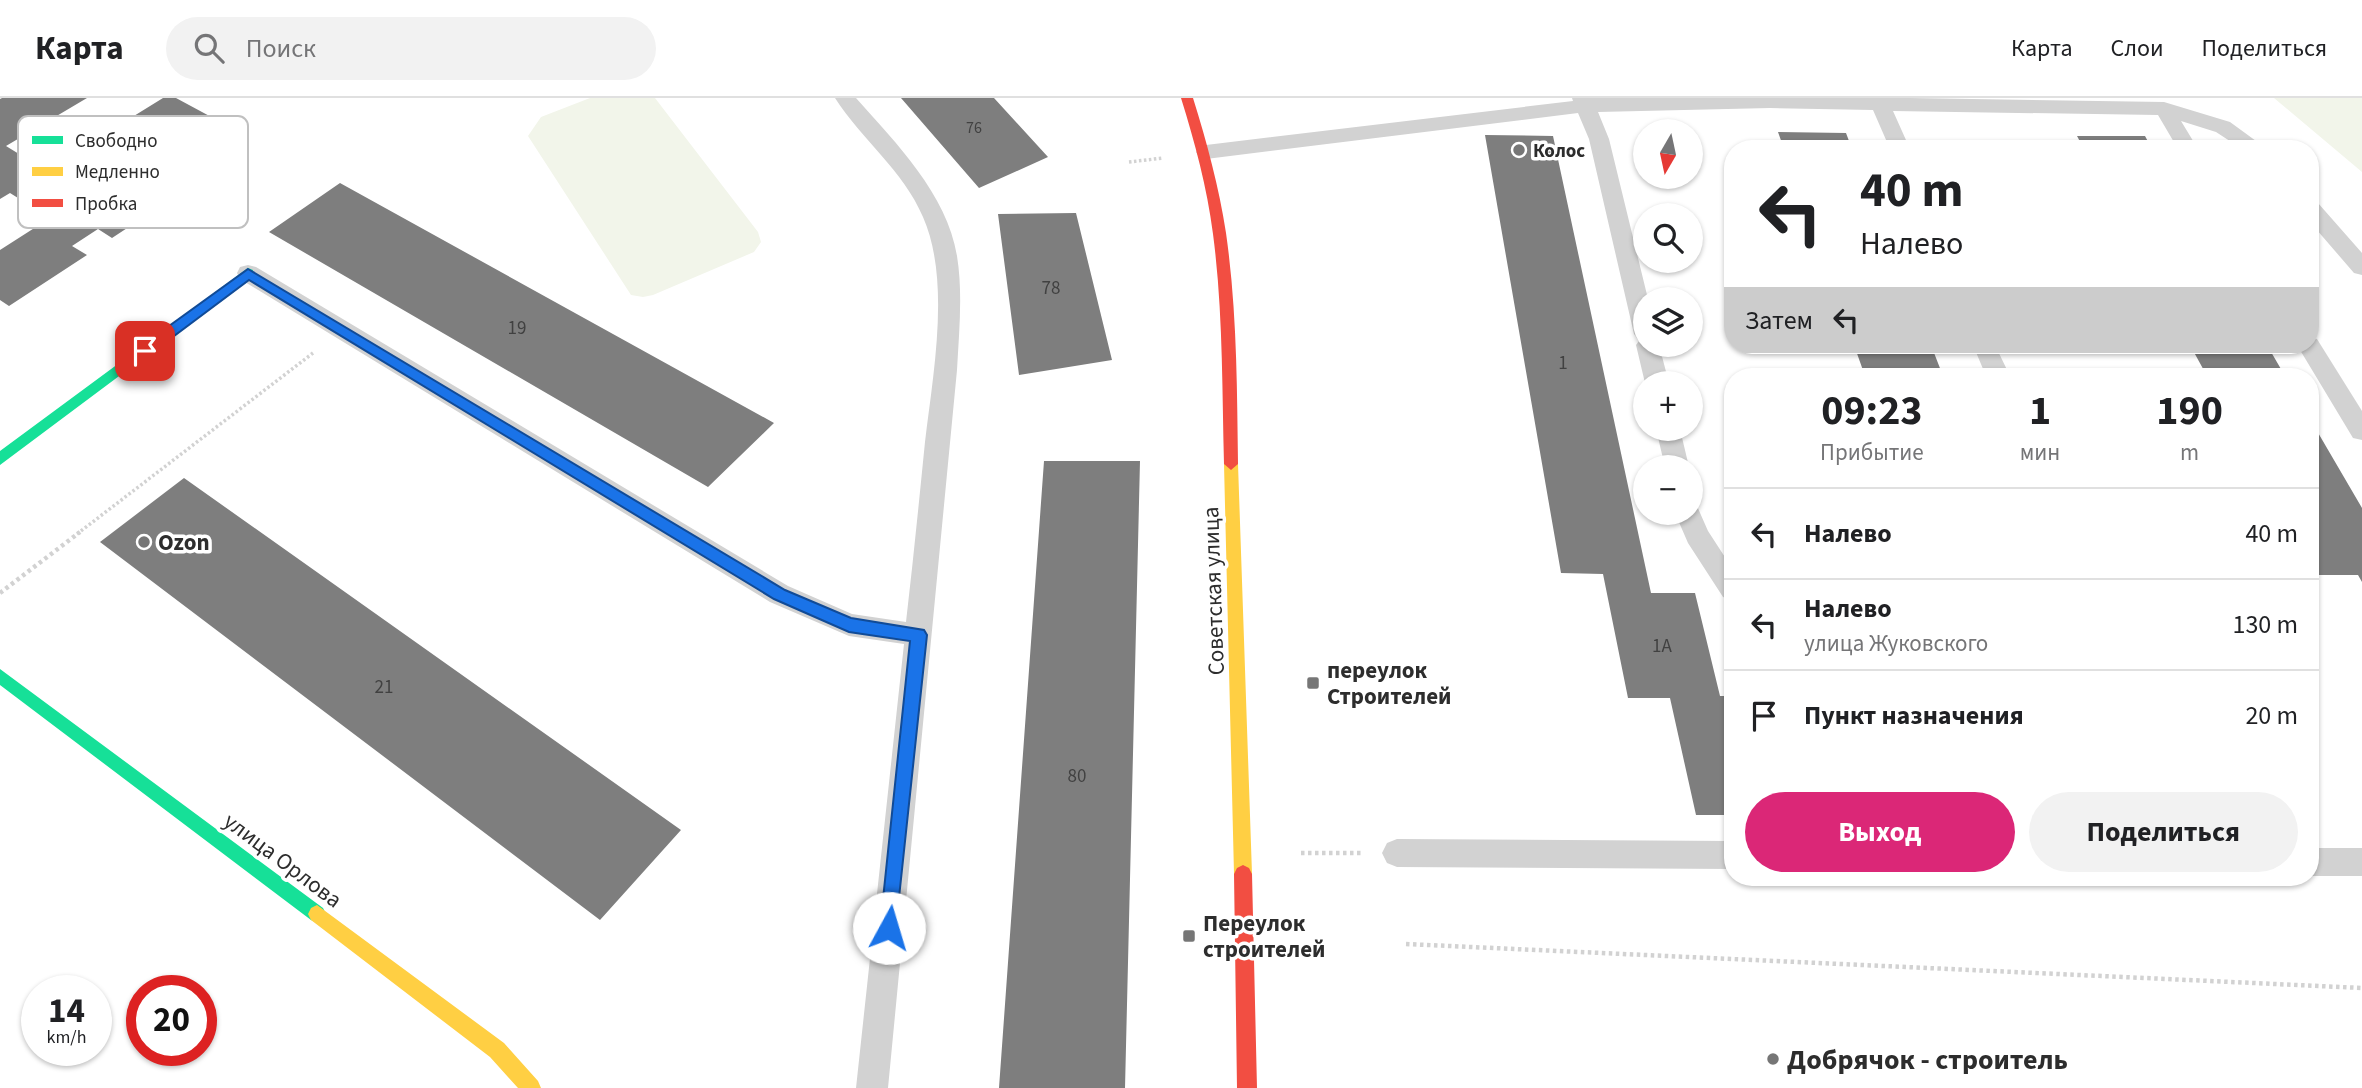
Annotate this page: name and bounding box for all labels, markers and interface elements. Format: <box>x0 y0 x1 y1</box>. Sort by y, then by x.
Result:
search box <box>166 17 656 80</box>
text: Карта <box>35 25 124 72</box>
icon: search <box>190 29 228 67</box>
text: Поиск <box>246 30 316 67</box>
text: Карта <box>2011 31 2073 66</box>
text: Слои <box>2111 31 2164 66</box>
text: Поделиться <box>2202 31 2327 66</box>
legend <box>18 116 248 228</box>
house number: 76 <box>966 117 982 139</box>
north arrow <box>1633 119 1703 189</box>
map controls <box>1633 119 1703 525</box>
text: Свободно <box>75 128 158 155</box>
place label: Колос <box>1533 138 1585 165</box>
marker: Колос <box>1511 142 1527 158</box>
text: 40 m <box>1860 156 1964 226</box>
text: Медленно <box>75 159 160 186</box>
icon: left <box>1745 168 1836 259</box>
text: Пробка <box>75 191 137 218</box>
button: search <box>1633 203 1703 273</box>
text: Налево <box>1860 221 1963 267</box>
house number: 78 <box>1042 275 1060 302</box>
button: layers <box>1633 287 1703 357</box>
icon: left <box>1827 301 1865 339</box>
text: Затем <box>1745 302 1813 339</box>
house number: 19 <box>508 315 526 342</box>
pin <box>115 321 175 381</box>
icon: arrive <box>126 332 164 370</box>
house number: 1 <box>1558 350 1568 377</box>
button: + <box>1633 371 1703 441</box>
text: 09:23 <box>1821 381 1923 441</box>
text: 1 <box>2029 381 2051 441</box>
text: 190 <box>2156 381 2223 441</box>
text: Прибытие <box>1820 436 1924 469</box>
text: мин <box>2020 436 2060 469</box>
text: m <box>2180 436 2199 469</box>
button: − <box>1633 455 1703 525</box>
street label: Советская улица <box>1194 506 1233 676</box>
icon: left <box>1745 515 1783 553</box>
text: Налево <box>1804 515 1892 552</box>
text: 40 m <box>2245 515 2298 552</box>
place label: Ozon <box>158 526 210 559</box>
marker: Ozon <box>136 534 152 550</box>
text: Налево <box>1804 590 1892 627</box>
icon: left <box>1745 606 1783 644</box>
text: 130 m <box>2232 606 2298 643</box>
text: улица Жуковского <box>1804 627 1988 660</box>
house number: 1А <box>1652 633 1673 660</box>
place label: переулок Строителей <box>1327 654 1452 713</box>
house number: 21 <box>375 674 393 701</box>
marker: переулок Строителей <box>1305 675 1321 691</box>
icon: arrive <box>1745 697 1783 735</box>
text: Пункт назначения <box>1804 697 2024 734</box>
text: 20 m <box>2245 697 2298 734</box>
house number: 80 <box>1068 763 1086 790</box>
button: Выход <box>1745 792 2015 872</box>
button: Поделиться <box>2029 792 2298 872</box>
street label: улица Орлова <box>217 805 349 916</box>
position arrow <box>852 891 926 965</box>
place label: Переулок строителей <box>1203 907 1326 966</box>
marker: Переулок строителей <box>1181 928 1197 944</box>
speed limit sign: 20 <box>126 975 217 1066</box>
text: 14 <box>48 986 85 1036</box>
text: km/h <box>47 1025 86 1050</box>
place label: Добрячок - строитель <box>1787 1040 2068 1080</box>
marker: Добрячок - строитель <box>1765 1051 1781 1067</box>

